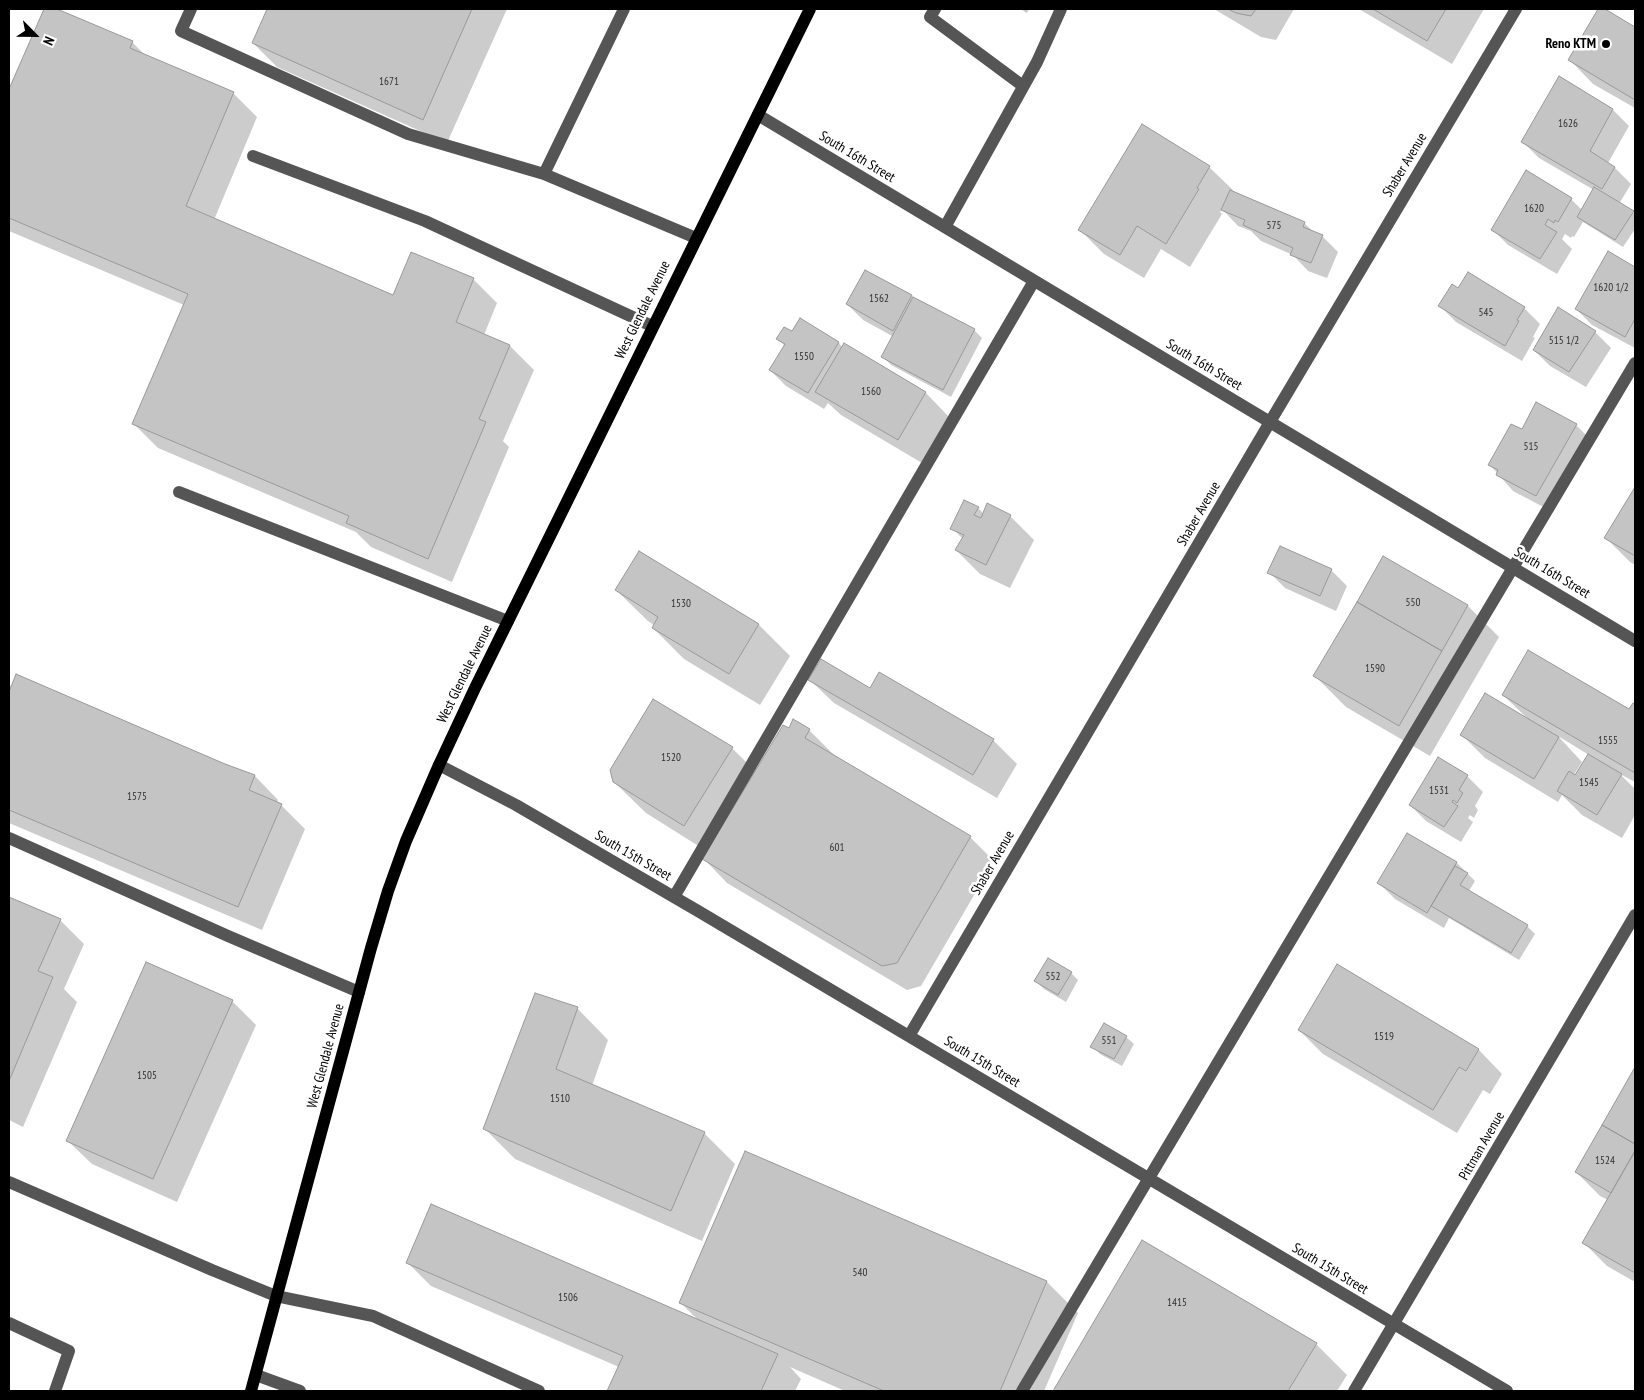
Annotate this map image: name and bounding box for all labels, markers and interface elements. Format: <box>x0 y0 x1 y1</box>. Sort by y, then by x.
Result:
north arrow <box>10 10 60 60</box>
text: N <box>39 34 59 48</box>
place label: Reno KTM <box>1546 36 1596 52</box>
marker: Reno KTM <box>1600 38 1612 50</box>
house number: 1671 <box>379 75 399 89</box>
house number: 1626 <box>1558 117 1578 131</box>
street label: South 16th Street <box>816 128 898 186</box>
street label: Shaber Avenue <box>1379 130 1431 200</box>
house number: 1620 <box>1524 202 1544 216</box>
house number: 575 <box>1267 219 1281 233</box>
street label: West Glendale Avenue <box>612 258 674 362</box>
house number: 1620 1/2 <box>1593 281 1629 295</box>
house number: 1562 <box>869 292 889 306</box>
house number: 545 <box>1479 306 1493 320</box>
house number: 515 1/2 <box>1549 334 1579 348</box>
street label: South 16th Street <box>1163 336 1245 394</box>
house number: 1550 <box>794 350 814 364</box>
house number: 1560 <box>861 385 881 399</box>
house number: 515 <box>1524 440 1538 454</box>
street label: Shaber Avenue <box>1174 479 1224 549</box>
street label: South 16th Street <box>1511 544 1593 602</box>
house number: 550 <box>1406 596 1420 610</box>
house number: 1530 <box>671 597 691 611</box>
street label: West Glendale Avenue <box>434 622 496 726</box>
house number: 1590 <box>1365 662 1385 676</box>
house number: 1555 <box>1598 734 1618 748</box>
house number: 1520 <box>661 751 681 765</box>
house number: 1545 <box>1579 776 1599 790</box>
house number: 1531 <box>1429 784 1449 798</box>
house number: 1575 <box>127 790 147 804</box>
street label: South 15th Street <box>592 827 674 885</box>
street label: Shaber Avenue <box>968 828 1018 898</box>
house number: 601 <box>830 841 844 855</box>
house number: 552 <box>1046 970 1060 984</box>
street label: West Glendale Avenue <box>304 1002 348 1110</box>
house number: 1519 <box>1374 1030 1394 1044</box>
street label: South 15th Street <box>941 1033 1023 1091</box>
house number: 551 <box>1102 1034 1116 1048</box>
house number: 1505 <box>137 1069 157 1083</box>
house number: 1510 <box>550 1092 570 1106</box>
street label: Pittman Avenue <box>1456 1109 1508 1183</box>
house number: 1524 <box>1595 1154 1615 1168</box>
street label: South 15th Street <box>1289 1240 1371 1298</box>
house number: 540 <box>853 1266 867 1280</box>
house number: 1506 <box>558 1291 578 1305</box>
house number: 1415 <box>1167 1296 1187 1310</box>

